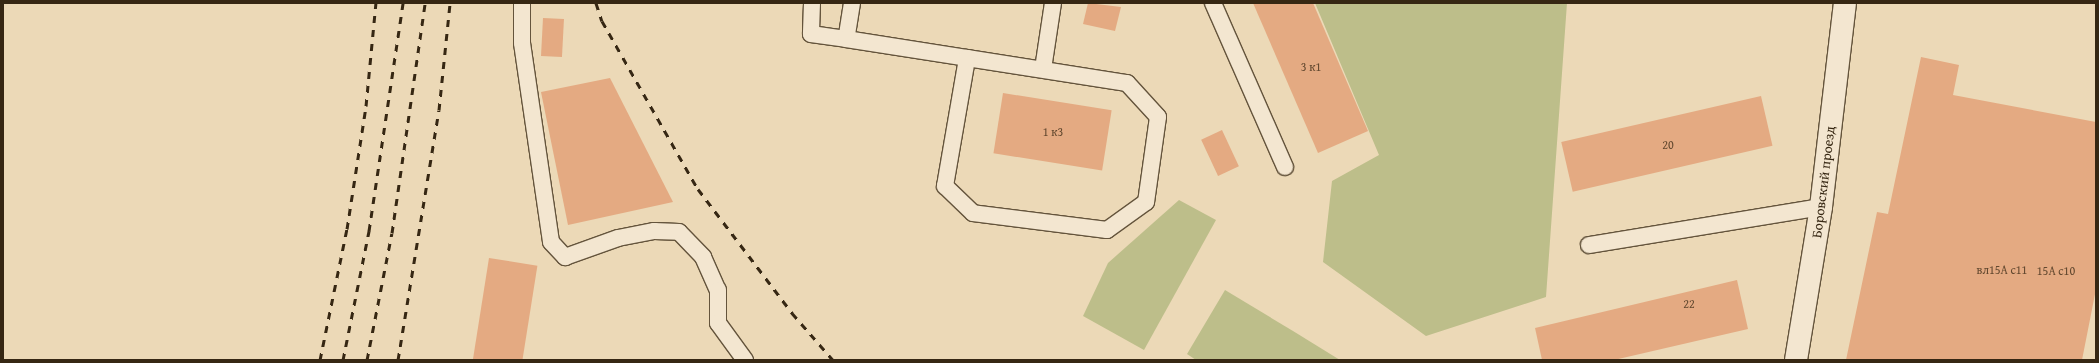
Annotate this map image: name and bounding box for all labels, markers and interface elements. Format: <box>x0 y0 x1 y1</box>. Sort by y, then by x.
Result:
house number: 3 к1 <box>1301 60 1321 74</box>
house number: 1 к3 <box>1043 125 1063 139</box>
street label: Боровский проезд <box>1808 125 1838 239</box>
house number: 20 <box>1662 138 1674 152</box>
house number: вл15А с11 <box>1977 263 2027 277</box>
house number: 15А с10 <box>2037 264 2075 278</box>
house number: 22 <box>1683 297 1695 311</box>

